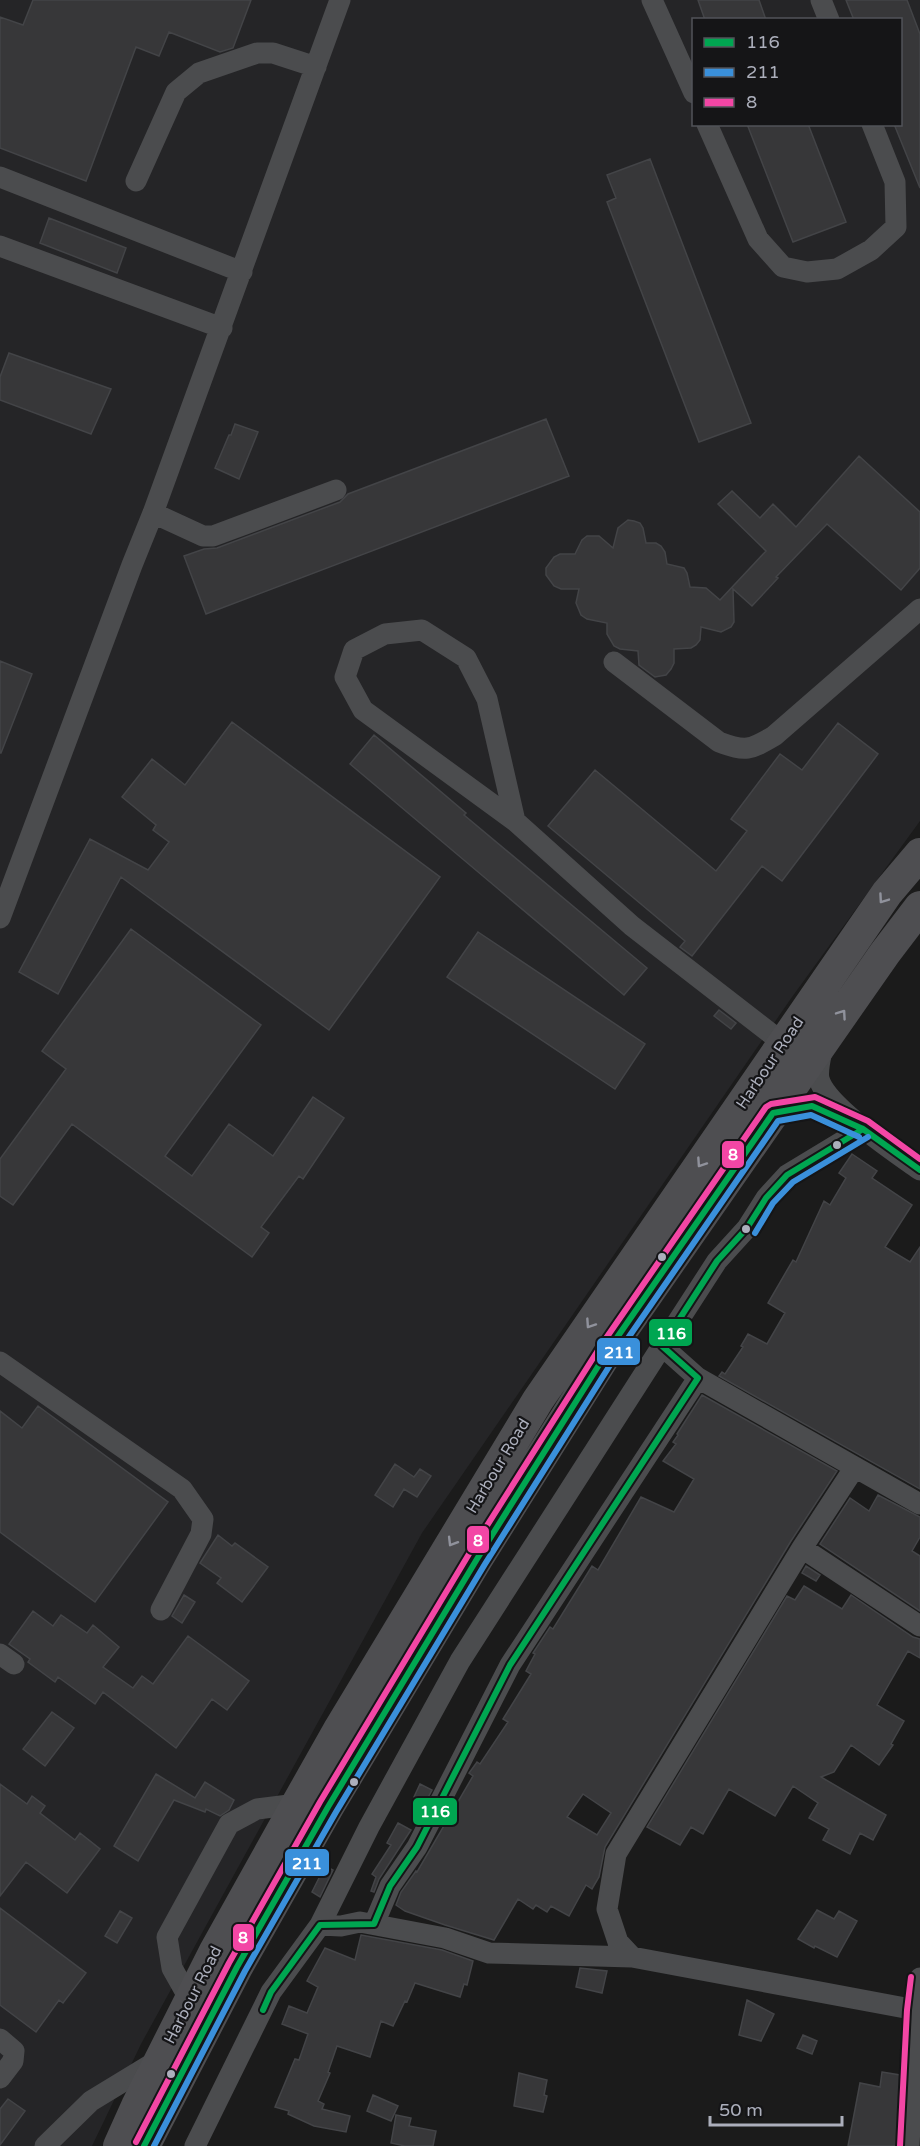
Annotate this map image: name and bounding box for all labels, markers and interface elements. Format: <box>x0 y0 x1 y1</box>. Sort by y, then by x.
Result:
legend <box>692 18 902 126</box>
text: 116 <box>746 31 780 53</box>
text: 211 <box>746 61 780 83</box>
text: 8 <box>746 91 757 113</box>
one-way arrow <box>879 892 890 903</box>
one-way arrow <box>835 1010 846 1021</box>
street label: Harbour Road <box>732 1013 808 1113</box>
unlabelled marker <box>831 1139 843 1151</box>
line badge: 8 <box>721 1140 745 1169</box>
text: 8 <box>728 1145 738 1165</box>
one-way arrow <box>697 1157 708 1168</box>
unlabelled marker <box>740 1223 752 1235</box>
unlabelled marker <box>656 1251 668 1263</box>
one-way arrow <box>586 1318 598 1328</box>
line badge: 116 <box>648 1318 693 1347</box>
text: 116 <box>656 1324 686 1344</box>
line badge: 211 <box>596 1337 641 1366</box>
text: 211 <box>604 1343 634 1363</box>
street label: Harbour Road <box>462 1415 534 1517</box>
line badge: 8 <box>466 1525 490 1554</box>
text: 8 <box>473 1531 483 1551</box>
one-way arrow <box>448 1536 460 1546</box>
unlabelled marker <box>348 1776 360 1788</box>
line badge: 116 <box>412 1797 458 1826</box>
text: 116 <box>420 1802 450 1822</box>
line badge: 211 <box>284 1848 330 1877</box>
text: 211 <box>292 1854 322 1874</box>
line badge: 8 <box>232 1923 255 1952</box>
text: 8 <box>238 1928 248 1948</box>
street label: Harbour Road <box>160 1943 226 2047</box>
unlabelled marker <box>165 2068 177 2080</box>
scale bar <box>710 2089 842 2127</box>
text: 50 m <box>719 2099 763 2121</box>

